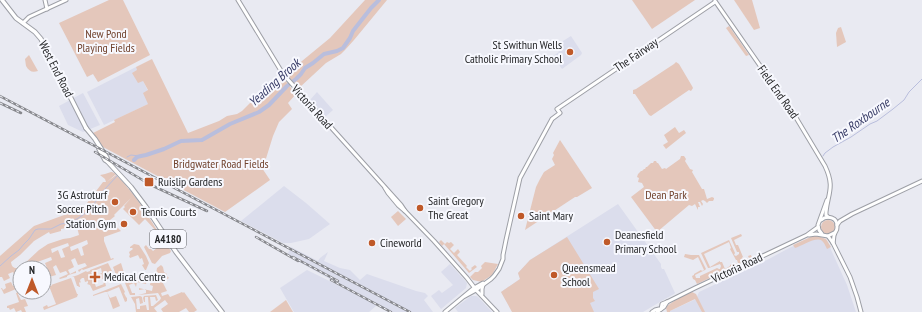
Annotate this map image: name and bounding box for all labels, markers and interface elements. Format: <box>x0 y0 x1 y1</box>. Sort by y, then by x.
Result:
park label: New Pond Playing Fields <box>77 26 135 55</box>
street label: The Fairway <box>611 34 661 75</box>
place label: St Swithun Wells Catholic Primary School <box>465 37 562 66</box>
street label: West End Road <box>36 38 77 99</box>
marker: St Swithun Wells Catholic Primary School <box>565 47 575 57</box>
water label: Yeading Brook <box>245 53 305 110</box>
street label: Field End Road <box>755 62 802 121</box>
street label: Victoria Road <box>288 81 336 132</box>
water label: The Roxbourne <box>828 93 894 147</box>
park label: Bridgwater Road Fields <box>173 156 269 171</box>
place label: Ruislip Gardens <box>158 174 222 189</box>
marker: Ruislip Gardens <box>143 176 155 188</box>
place label: 3G Astroturf Soccer Pitch <box>57 187 108 216</box>
park label: Dean Park <box>645 187 687 202</box>
place label: Saint Gregory The Great <box>428 193 484 222</box>
marker: 3G Astroturf Soccer Pitch <box>110 197 120 207</box>
marker: Saint Gregory The Great <box>415 203 425 213</box>
place label: Tennis Courts <box>141 204 196 219</box>
marker: Tennis Courts <box>128 207 138 217</box>
place label: Saint Mary <box>529 208 573 223</box>
marker: Saint Mary <box>516 211 526 221</box>
place label: Station Gym <box>66 216 116 231</box>
marker: Station Gym <box>119 219 129 229</box>
place label: Deanesfield Primary School <box>615 227 677 256</box>
road number: A4180 <box>150 230 186 248</box>
place label: Cineworld <box>380 235 422 250</box>
marker: Deanesfield Primary School <box>602 237 612 247</box>
marker: Cineworld <box>367 238 377 248</box>
street label: Victoria Road <box>708 249 765 286</box>
north arrow <box>12 260 52 300</box>
place label: Queensmead School <box>562 260 616 289</box>
text: N <box>29 263 35 277</box>
place label: Medical Centre <box>104 269 166 284</box>
marker: Queensmead School <box>549 270 559 280</box>
marker: Medical Centre <box>89 271 101 283</box>

